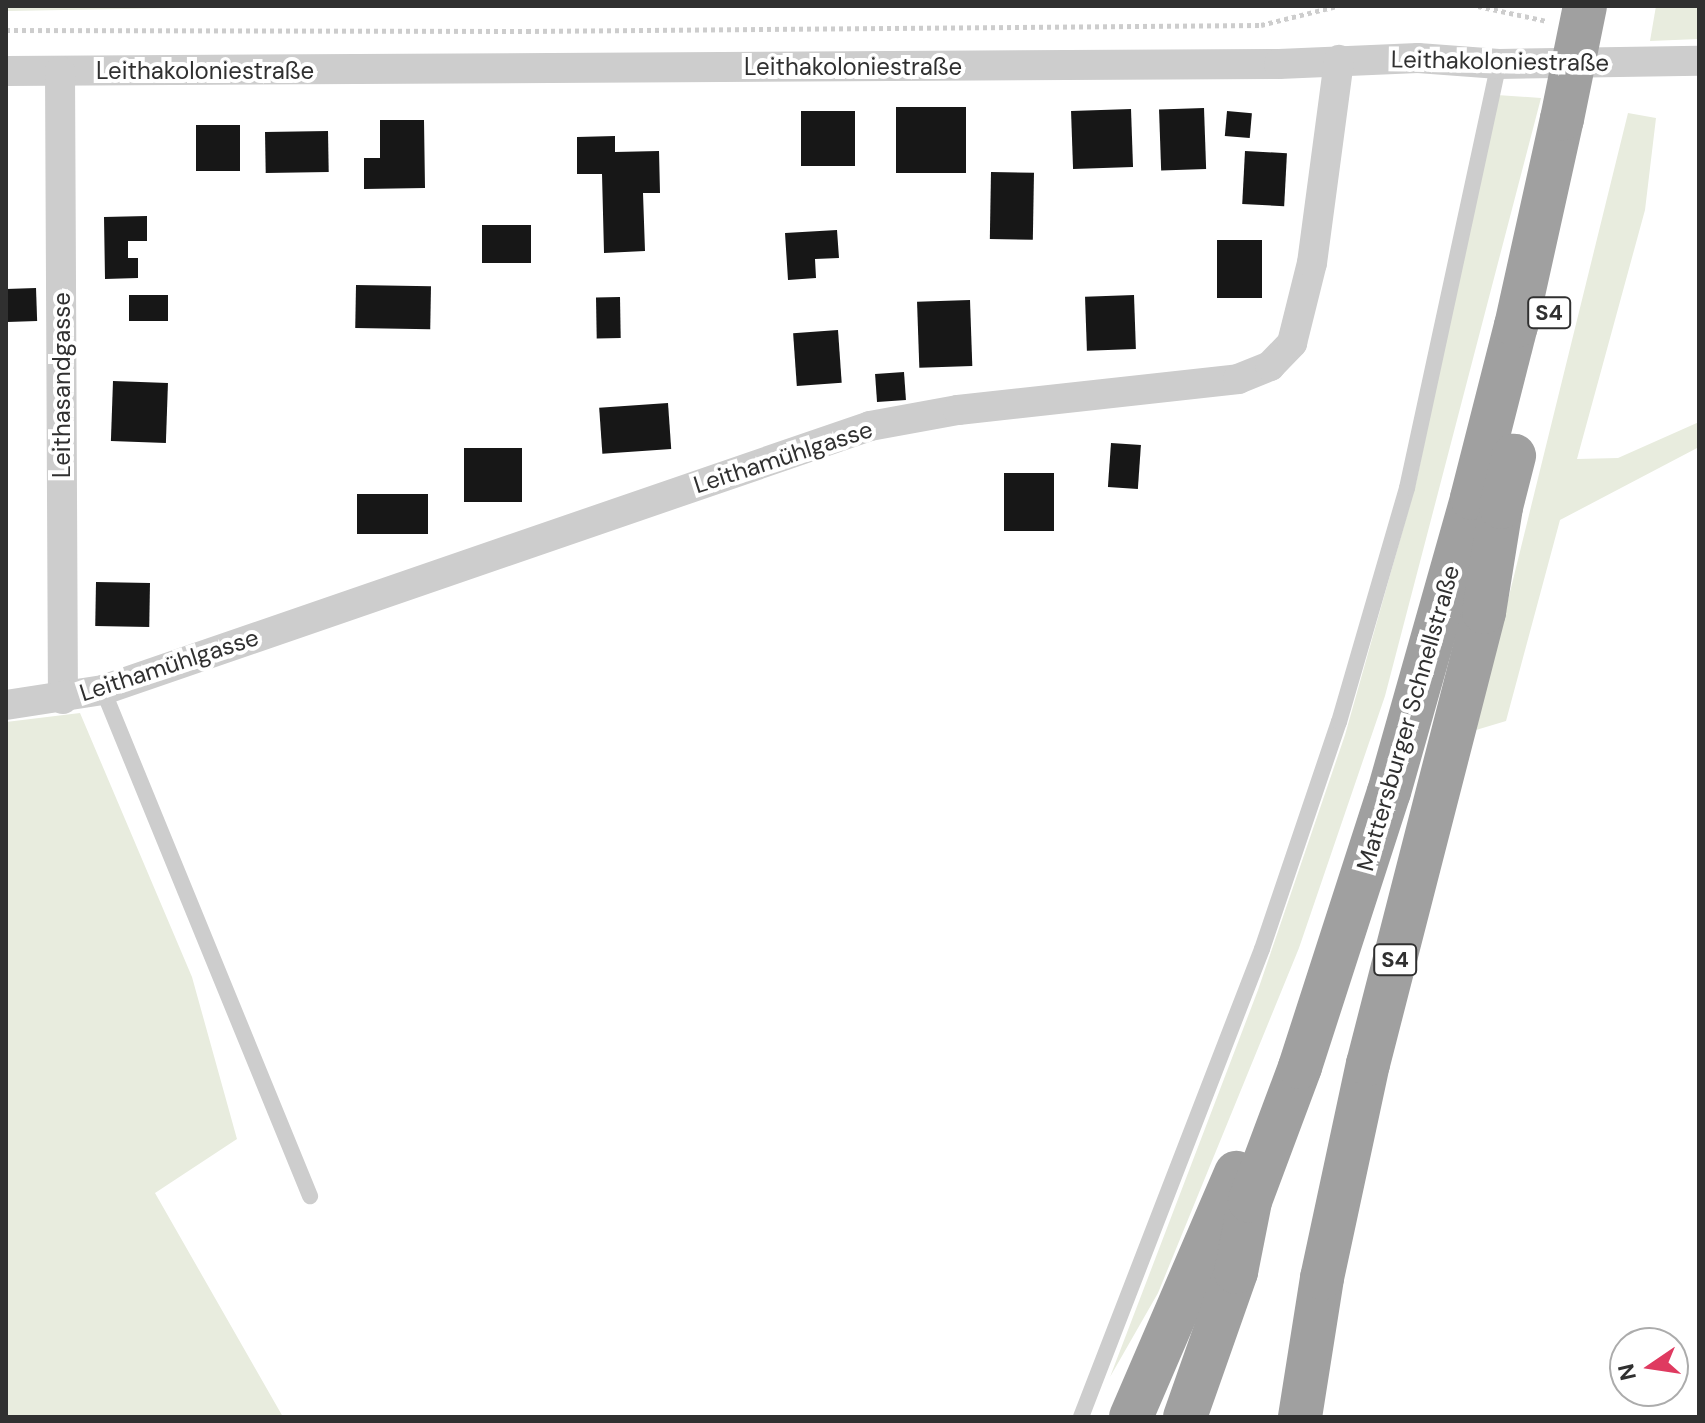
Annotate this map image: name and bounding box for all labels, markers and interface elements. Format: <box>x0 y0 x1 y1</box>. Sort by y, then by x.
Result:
street label: Leithakoloniestraße <box>1391 45 1609 77</box>
street label: Leithakoloniestraße <box>744 53 962 81</box>
street label: Leithakoloniestraße <box>96 57 314 85</box>
street label: Leithasandgasse <box>48 292 76 478</box>
road number: S4 <box>1527 295 1571 331</box>
street label: Leithamühlgasse <box>690 415 876 499</box>
street label: Mattersburger Schnellstraße <box>1351 562 1465 874</box>
street label: Leithamühlgasse <box>76 623 262 707</box>
road number: S4 <box>1373 942 1417 978</box>
north arrow <box>1609 1327 1689 1407</box>
text: N <box>1611 1361 1643 1383</box>

